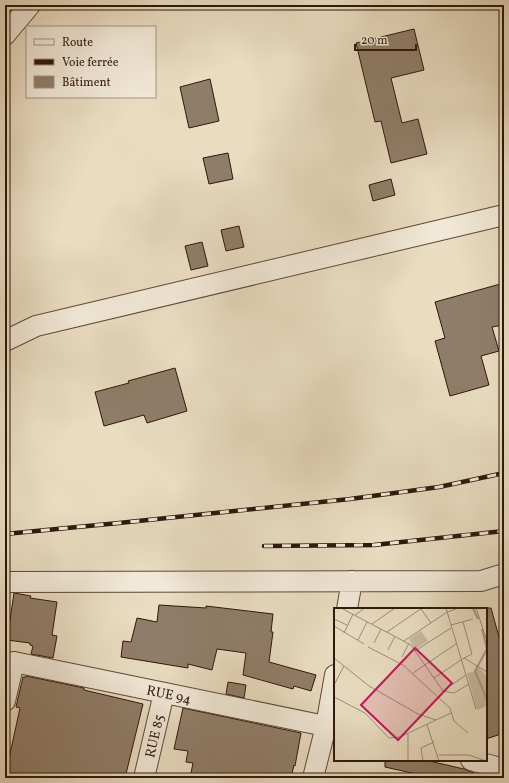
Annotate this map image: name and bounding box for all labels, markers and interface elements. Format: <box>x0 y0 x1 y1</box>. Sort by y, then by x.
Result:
legend <box>26 26 156 98</box>
scale bar <box>355 26 416 52</box>
text: 20 m <box>361 33 388 49</box>
text: Route <box>62 35 93 51</box>
text: Voie ferrée <box>62 55 119 71</box>
text: Bâtiment <box>62 75 111 91</box>
inset map <box>334 608 487 761</box>
street label: RUE 94 <box>144 681 193 709</box>
street label: RUE 85 <box>141 713 170 760</box>

